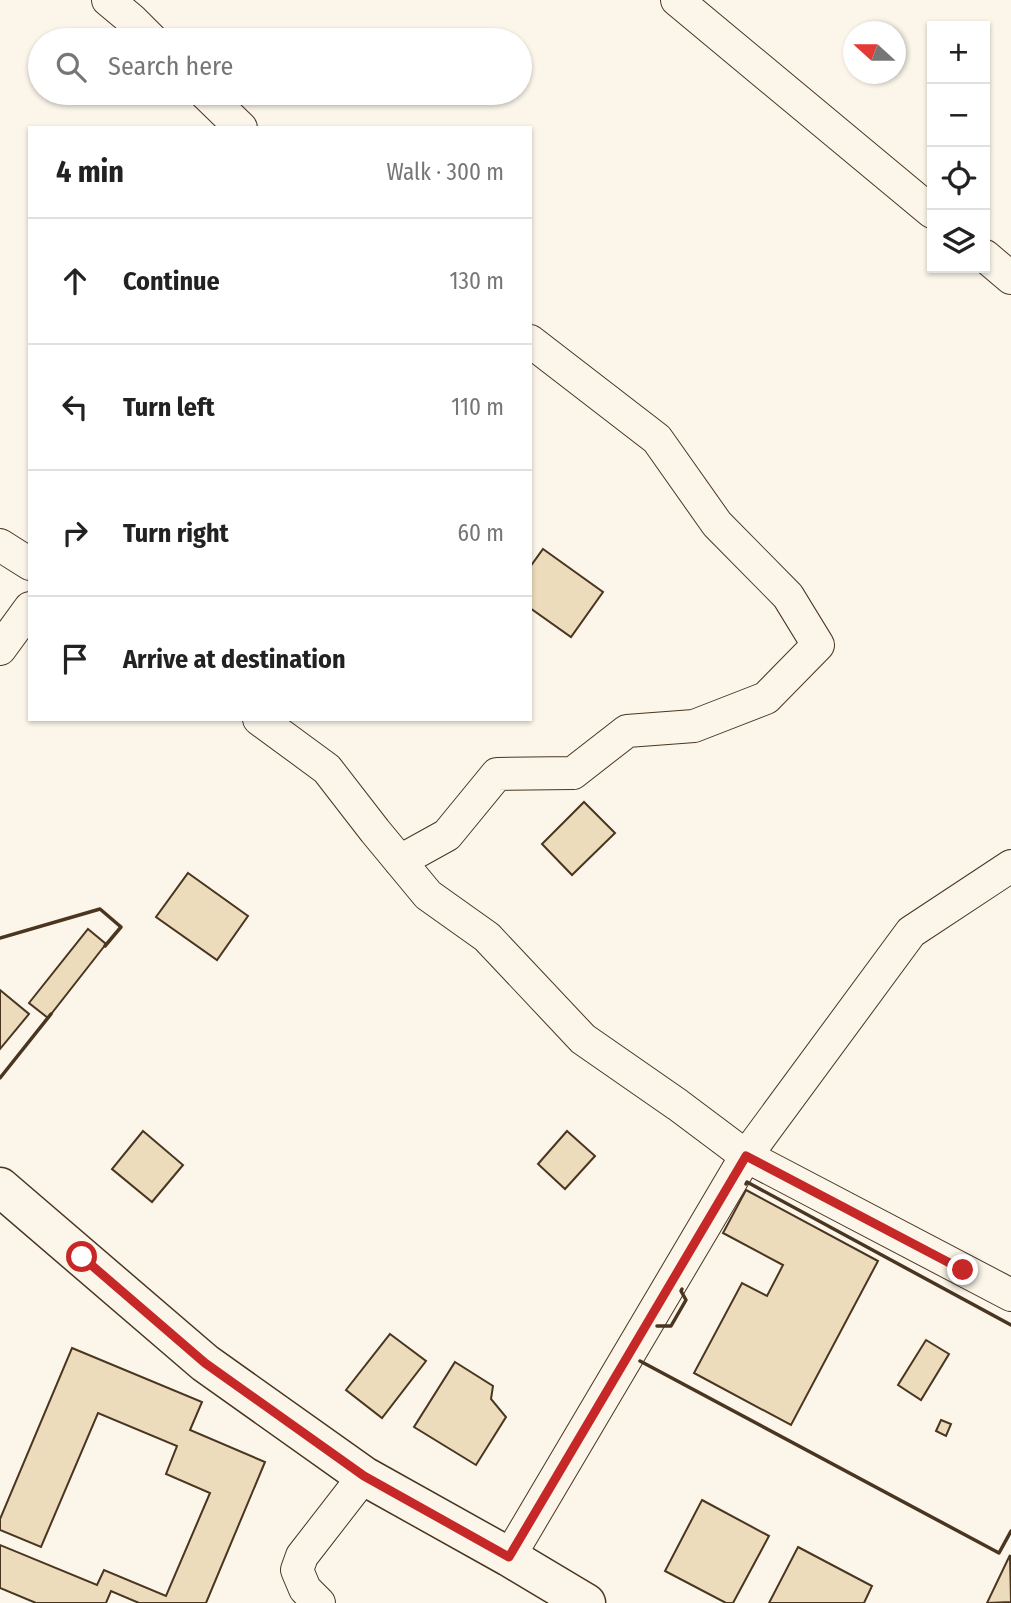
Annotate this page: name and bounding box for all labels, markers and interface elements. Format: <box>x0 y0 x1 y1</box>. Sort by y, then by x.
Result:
north arrow <box>843 21 906 84</box>
map controls <box>927 21 990 273</box>
button: + <box>927 21 990 84</box>
search box <box>28 28 532 105</box>
icon: search <box>52 48 90 86</box>
text: Search here <box>108 51 233 82</box>
button: − <box>927 84 990 147</box>
button: locate <box>927 147 990 210</box>
text: 4 min <box>56 154 124 190</box>
text: Walk · 300 m <box>387 158 504 186</box>
button: layers <box>927 210 990 273</box>
icon: ahead <box>56 262 94 300</box>
text: Continue <box>123 266 220 297</box>
text: 130 m <box>450 267 504 295</box>
icon: left <box>56 388 94 426</box>
text: Turn left <box>123 392 215 423</box>
text: 110 m <box>451 393 504 421</box>
icon: right <box>56 514 94 552</box>
text: Turn right <box>123 518 229 549</box>
text: 60 m <box>458 519 504 547</box>
icon: arrive <box>56 640 94 678</box>
text: Arrive at destination <box>123 644 346 675</box>
route start <box>66 1241 97 1272</box>
route end <box>947 1254 978 1285</box>

